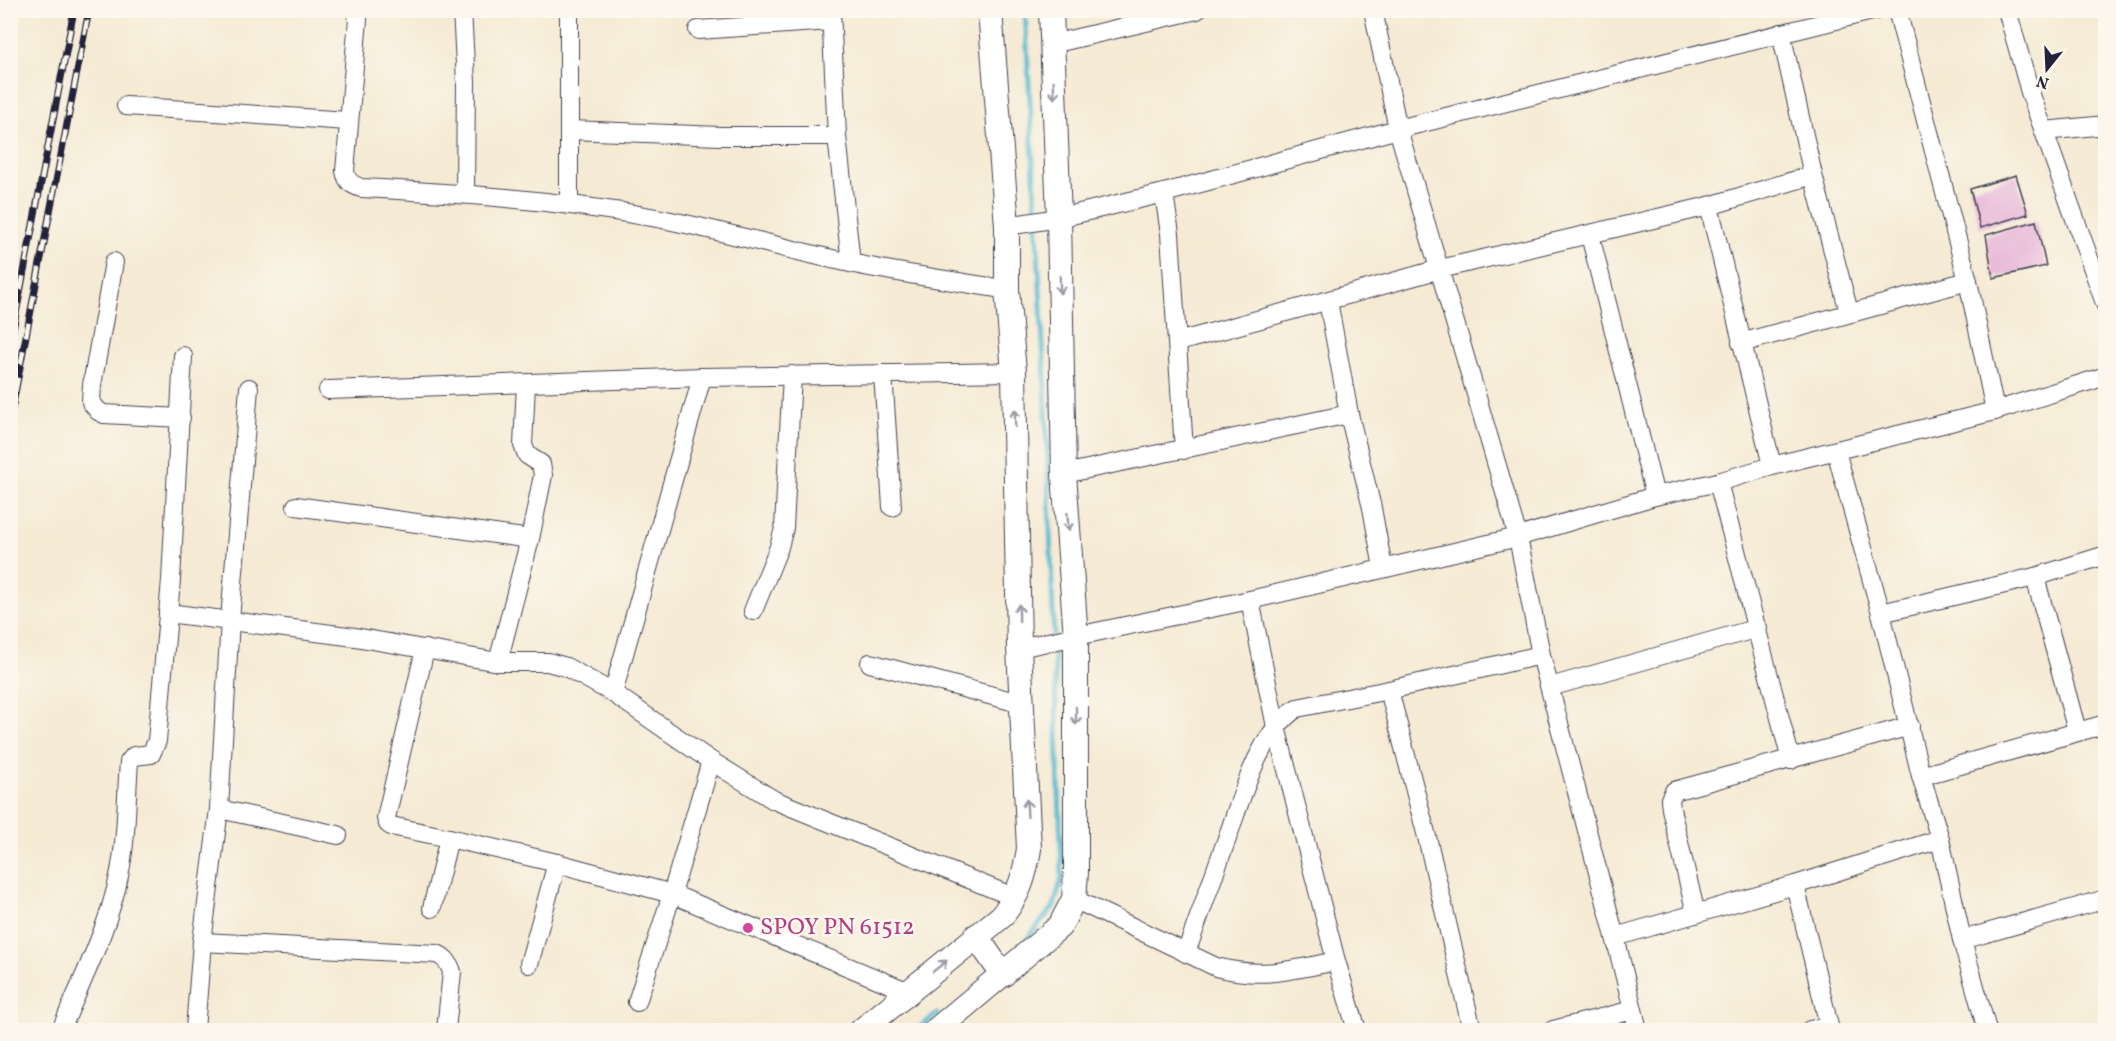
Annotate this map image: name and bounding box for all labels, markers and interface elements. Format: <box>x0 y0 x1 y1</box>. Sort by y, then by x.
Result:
north arrow <box>2017 39 2077 99</box>
text: N <box>2034 69 2052 94</box>
one-way arrow <box>1049 79 1060 99</box>
one-way arrow <box>1054 274 1066 294</box>
one-way arrow <box>1009 408 1021 428</box>
one-way arrow <box>1062 511 1073 531</box>
one-way arrow <box>1013 603 1024 623</box>
one-way arrow <box>1070 706 1082 726</box>
one-way arrow <box>1022 798 1033 818</box>
place label: SPOY PN 61512 <box>760 911 915 945</box>
marker: SPOY PN 61512 <box>741 921 755 935</box>
one-way arrow <box>932 960 948 973</box>

